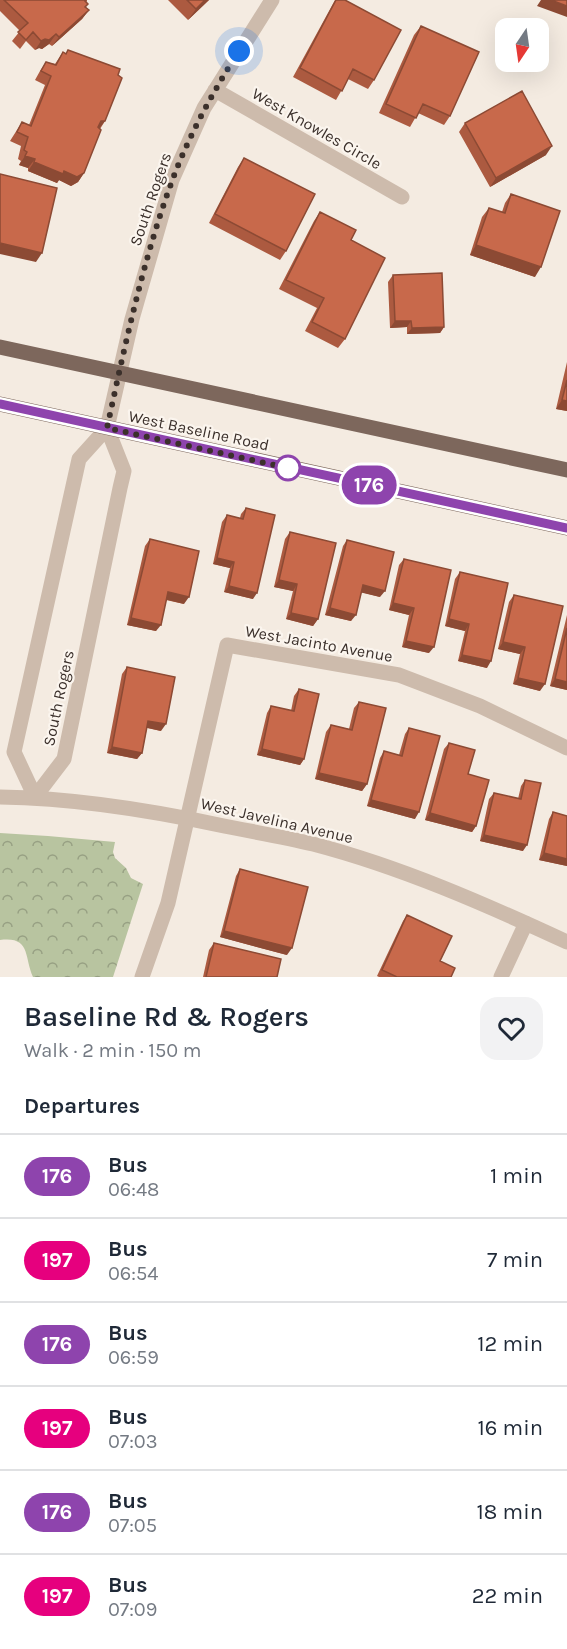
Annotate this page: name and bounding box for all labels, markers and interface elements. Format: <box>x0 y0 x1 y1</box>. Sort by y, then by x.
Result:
north arrow <box>495 18 549 72</box>
map controls <box>495 18 549 72</box>
your location <box>224 36 254 66</box>
street label: West Knowles Circle <box>249 84 385 173</box>
street label: South Rogers <box>126 150 175 248</box>
street label: West Baseline Road <box>127 406 271 455</box>
unlabelled marker <box>275 455 301 481</box>
line badge: 176 <box>334 466 404 504</box>
text: 176 <box>354 473 384 497</box>
street label: West Jacinto Avenue <box>244 621 394 666</box>
street label: South Rogers <box>39 648 78 748</box>
street label: West Javelina Avenue <box>199 794 355 847</box>
button: heart <box>480 997 543 1060</box>
text: Baseline Rd & Rogers <box>24 1000 309 1033</box>
text: Walk · 2 min · 150 m <box>24 1039 202 1062</box>
text: Departures <box>24 1093 140 1119</box>
text: Bus <box>108 1152 148 1178</box>
text: 1 min <box>490 1163 543 1189</box>
text: 176 <box>42 1164 72 1188</box>
text: 06:48 <box>108 1178 159 1201</box>
text: Bus <box>108 1236 148 1262</box>
text: 7 min <box>487 1247 543 1273</box>
text: 197 <box>42 1248 72 1272</box>
text: 06:54 <box>108 1262 158 1285</box>
text: Bus <box>108 1320 148 1346</box>
text: 12 min <box>477 1331 543 1357</box>
text: 176 <box>42 1332 72 1356</box>
text: 06:59 <box>108 1346 159 1369</box>
text: Bus <box>108 1404 148 1430</box>
text: 16 min <box>477 1415 543 1441</box>
text: 197 <box>42 1416 72 1440</box>
text: 07:03 <box>108 1430 158 1453</box>
text: Bus <box>108 1488 148 1514</box>
text: 18 min <box>477 1499 543 1525</box>
text: 176 <box>42 1500 72 1524</box>
text: 07:05 <box>108 1514 157 1537</box>
text: Bus <box>108 1572 148 1598</box>
text: 22 min <box>472 1583 543 1609</box>
text: 197 <box>42 1584 72 1608</box>
text: 07:09 <box>108 1598 157 1621</box>

